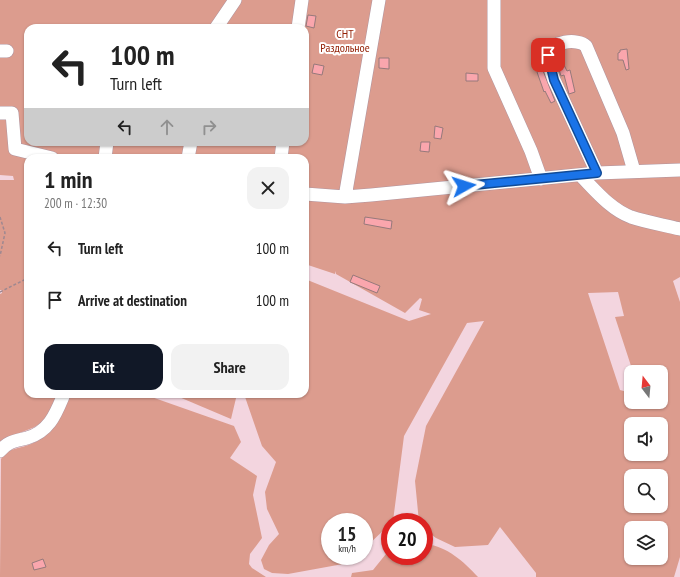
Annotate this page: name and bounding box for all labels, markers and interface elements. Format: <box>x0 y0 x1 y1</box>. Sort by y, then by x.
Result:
park label: СНТ Раздольное <box>320 26 370 55</box>
text: 100 m <box>110 36 174 73</box>
pin <box>531 38 565 72</box>
icon: left <box>44 40 96 92</box>
icon: arrive <box>537 44 559 66</box>
text: Turn left <box>110 72 162 95</box>
icon: left <box>114 116 136 138</box>
icon: ahead <box>156 116 178 138</box>
icon: right <box>198 116 220 138</box>
text: 1 min <box>44 164 92 195</box>
position arrow <box>443 165 485 207</box>
button: close <box>247 167 289 209</box>
text: 200 m · 12:30 <box>44 195 107 212</box>
icon: left <box>44 237 66 259</box>
text: Turn left <box>78 239 123 258</box>
text: 100 m <box>256 239 289 258</box>
icon: arrive <box>44 289 66 311</box>
text: Arrive at destination <box>78 291 187 310</box>
text: 100 m <box>256 291 289 310</box>
button: Exit <box>44 344 163 390</box>
button: Share <box>171 344 289 390</box>
north arrow <box>624 365 668 409</box>
map controls <box>624 365 668 565</box>
button: sound <box>624 417 668 461</box>
button: search <box>624 469 668 513</box>
speed limit sign: 20 <box>381 513 433 565</box>
text: 15 <box>337 521 357 547</box>
button: layers <box>624 521 668 565</box>
text: km/h <box>338 542 356 555</box>

